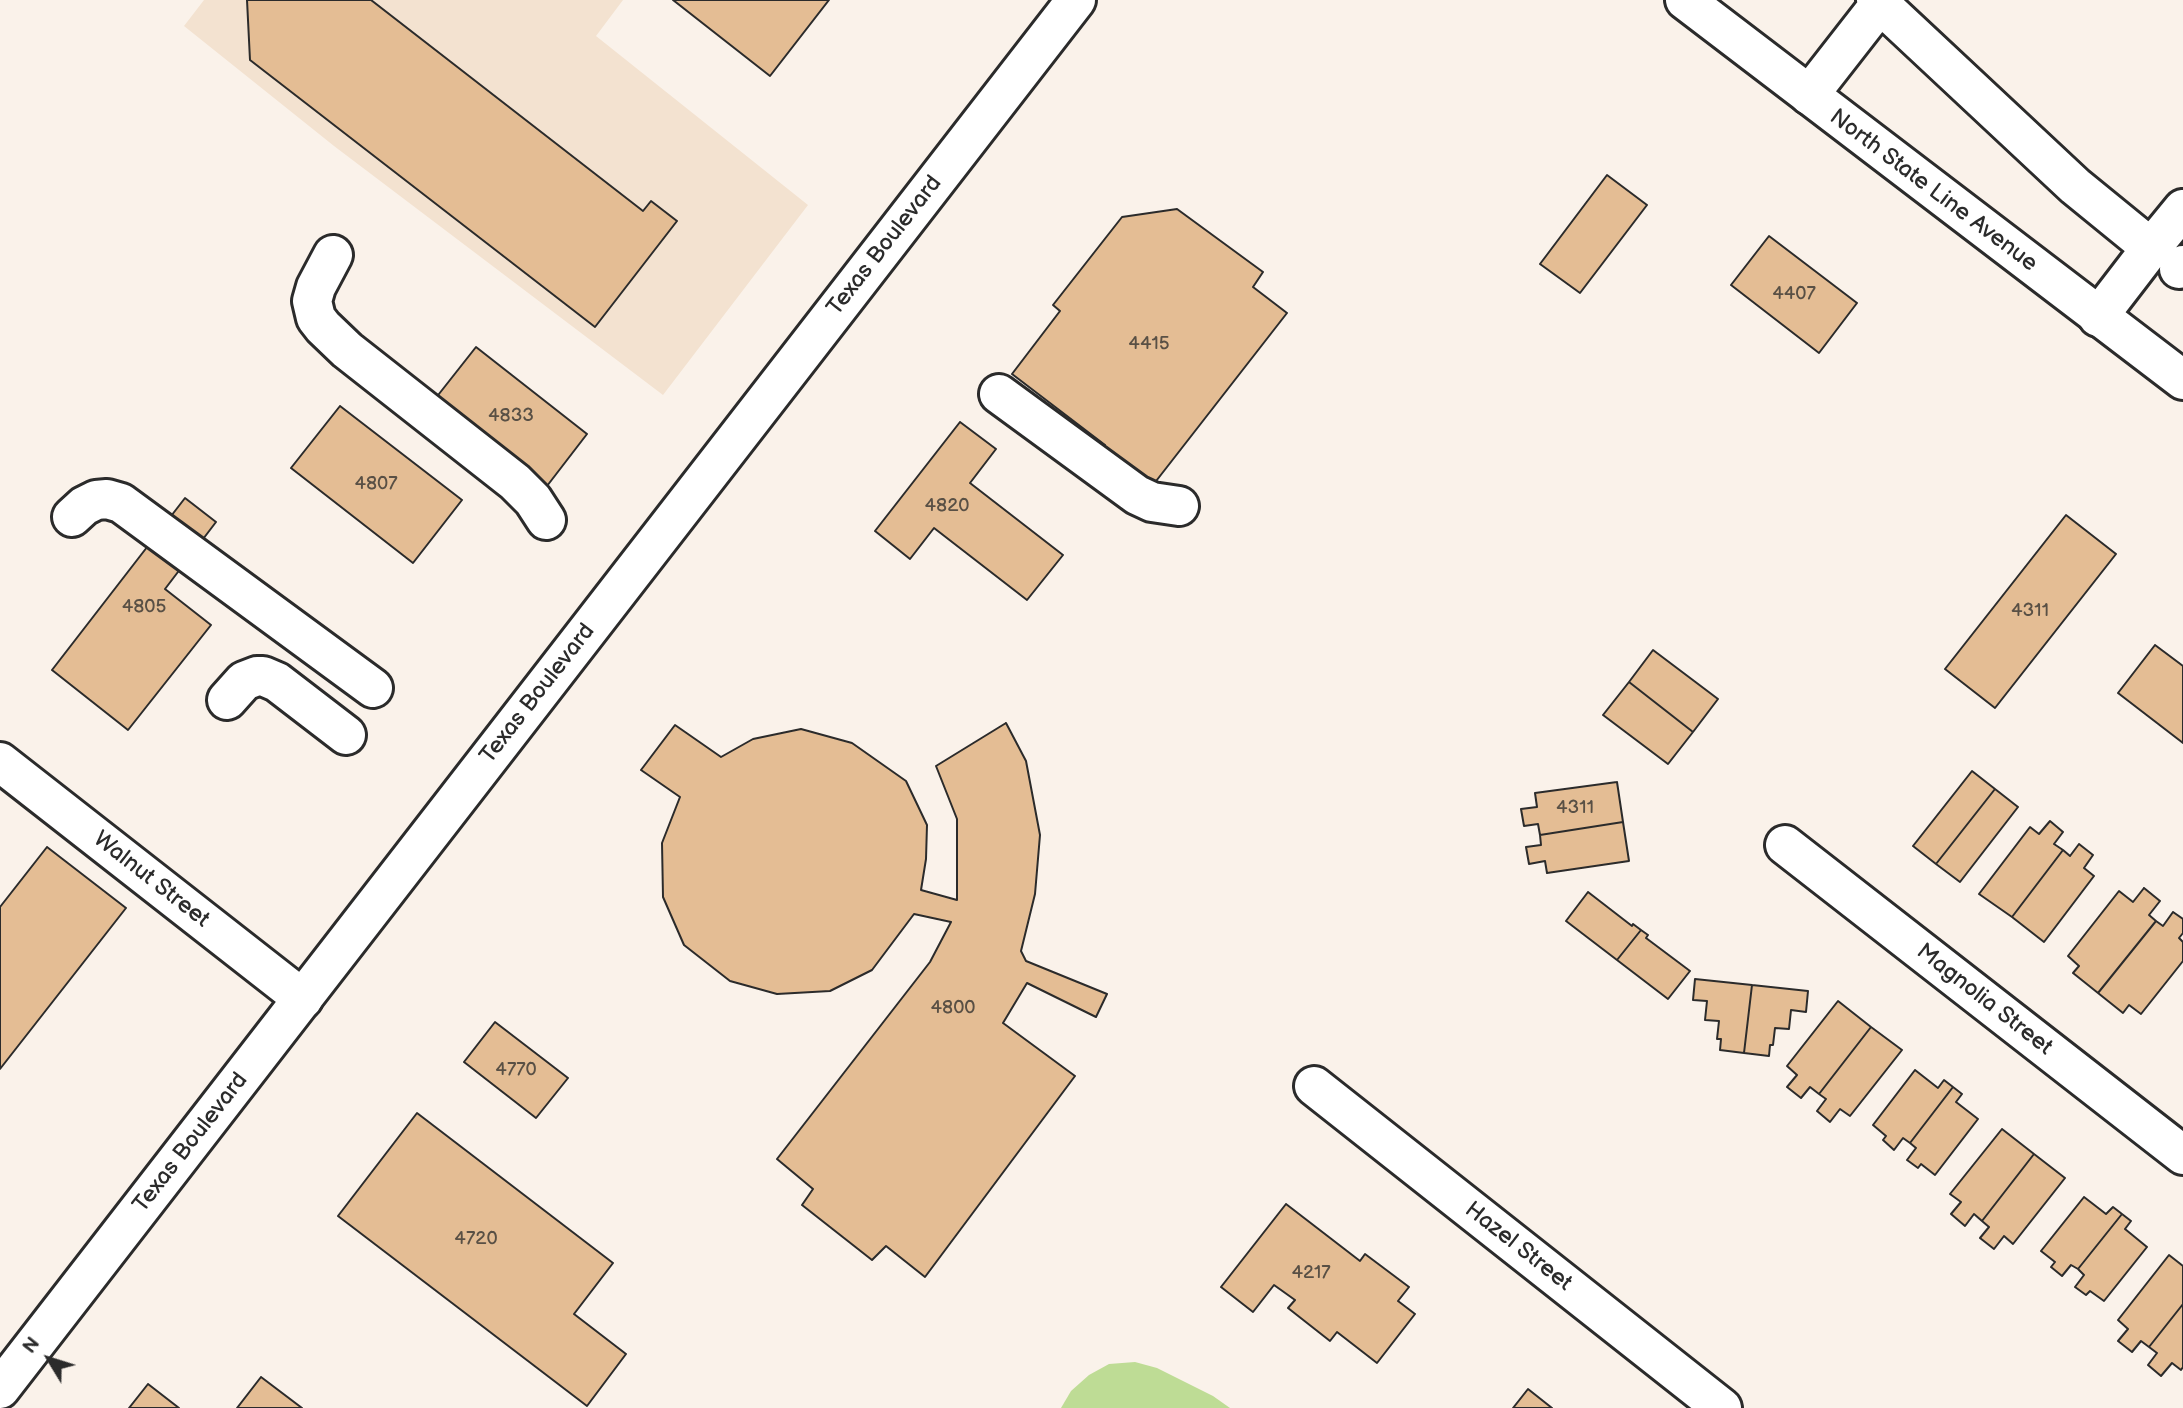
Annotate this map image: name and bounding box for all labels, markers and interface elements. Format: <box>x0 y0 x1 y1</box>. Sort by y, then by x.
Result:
street label: North State Line Avenue <box>1824 104 2042 278</box>
street label: Texas Boulevard <box>822 170 948 322</box>
house number: 4407 <box>1772 283 1816 305</box>
house number: 4415 <box>1128 333 1170 355</box>
house number: 4833 <box>488 405 534 427</box>
house number: 4807 <box>354 473 398 495</box>
house number: 4820 <box>924 495 970 517</box>
house number: 4805 <box>122 596 166 618</box>
house number: 4311 <box>2011 600 2049 622</box>
street label: Texas Boulevard <box>475 618 601 770</box>
house number: 4311 <box>1556 797 1594 819</box>
street label: Walnut Street <box>87 826 215 934</box>
street label: Magnolia Street <box>1910 938 2058 1062</box>
house number: 4800 <box>930 997 976 1019</box>
house number: 4770 <box>495 1059 537 1081</box>
street label: Texas Boulevard <box>128 1067 254 1219</box>
street label: Hazel Street <box>1459 1197 1577 1297</box>
house number: 4720 <box>454 1228 498 1250</box>
house number: 4217 <box>1291 1262 1331 1284</box>
north arrow <box>14 1324 84 1394</box>
text: N <box>19 1333 46 1358</box>

